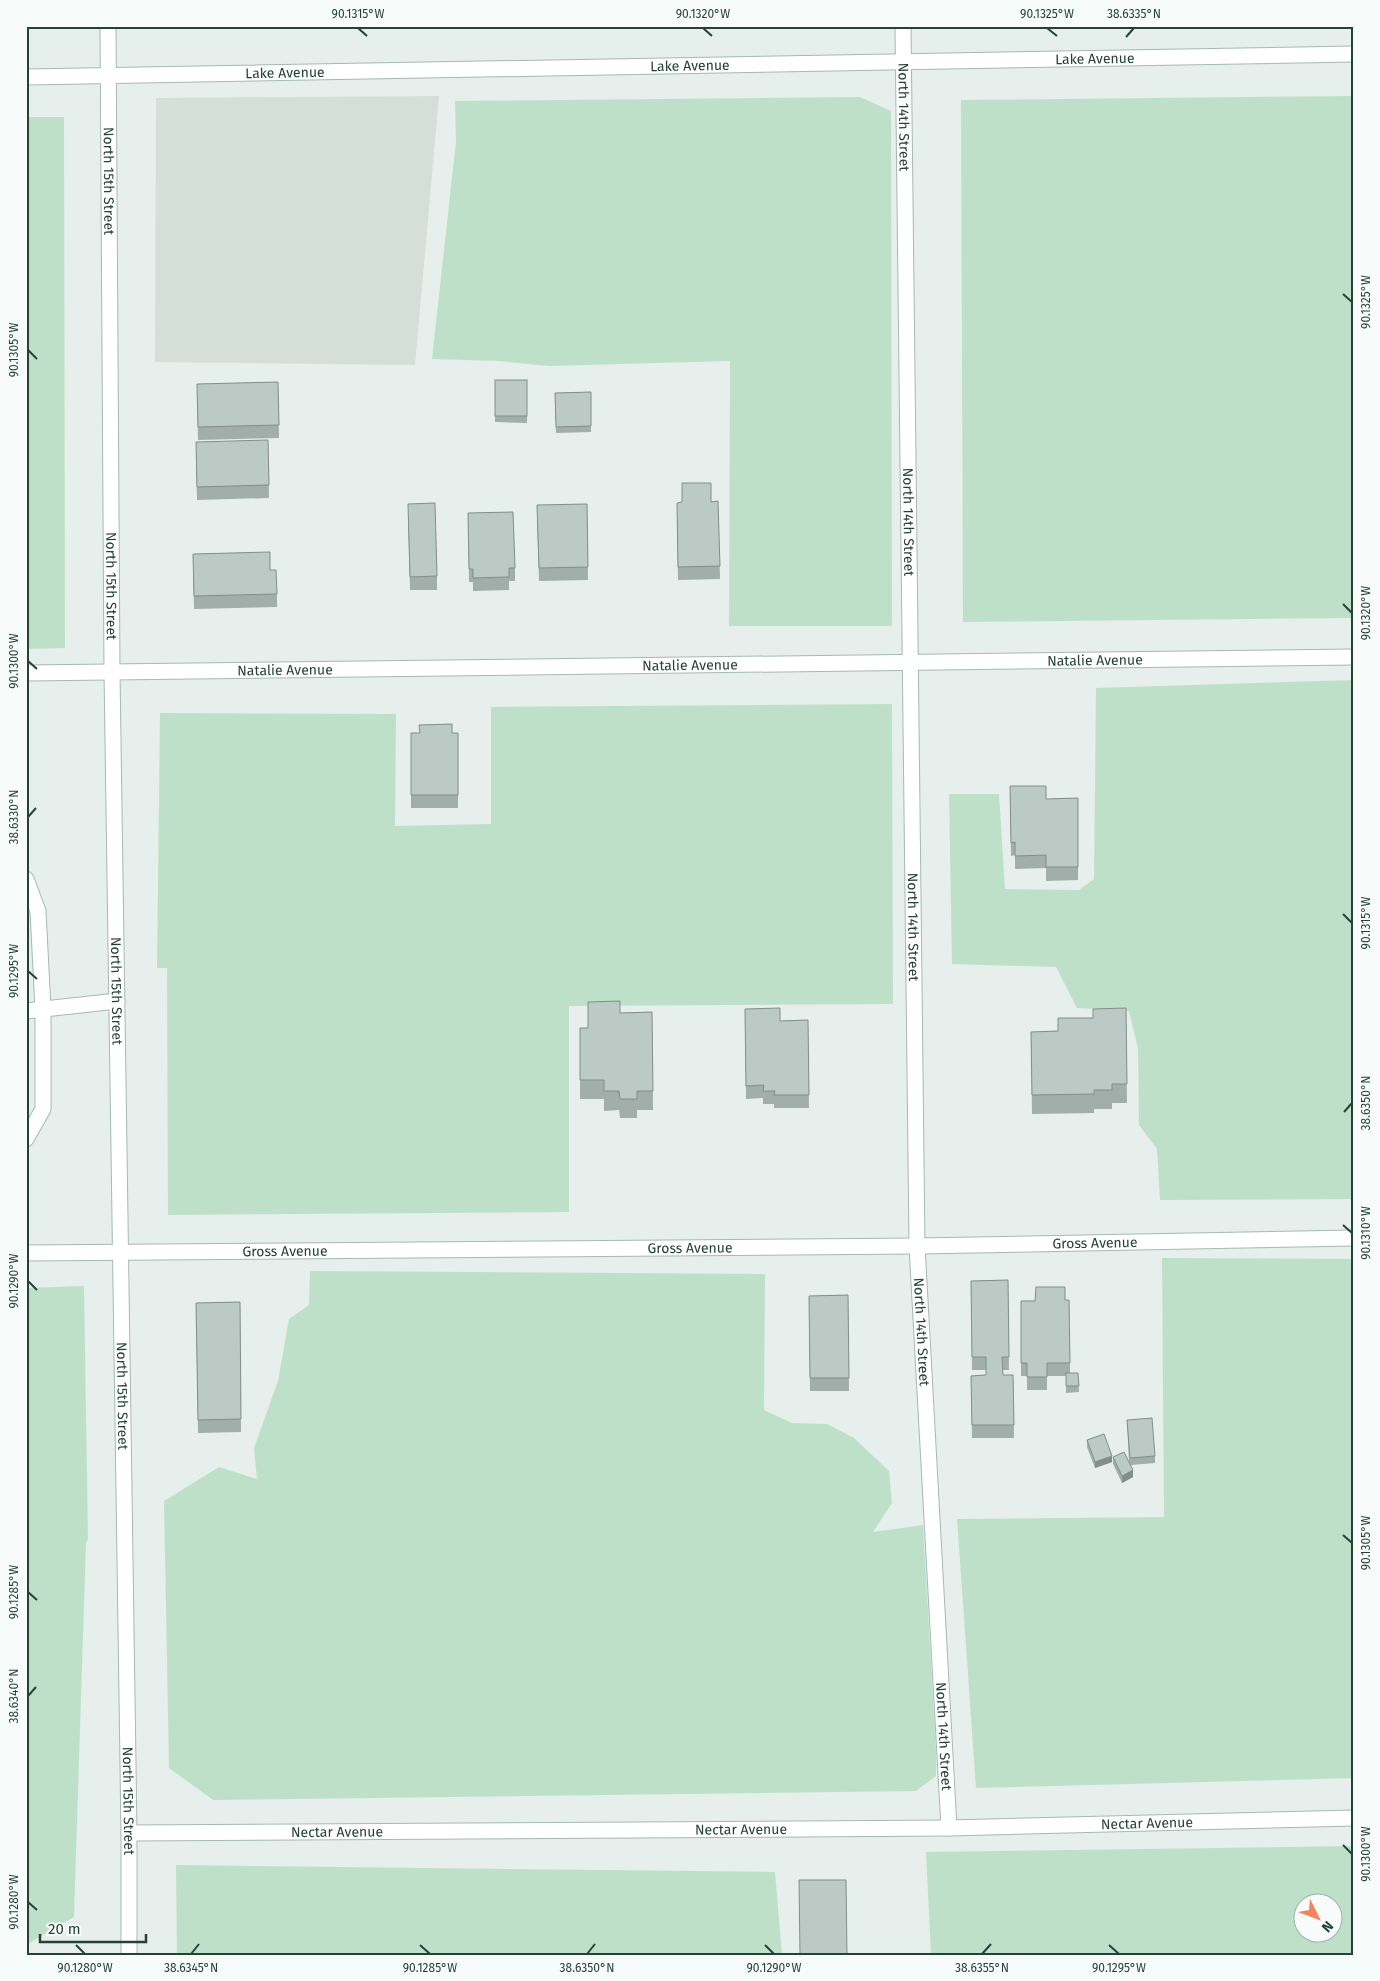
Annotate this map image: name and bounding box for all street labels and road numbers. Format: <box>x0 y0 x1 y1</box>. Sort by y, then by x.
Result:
street label: Lake Avenue <box>1055 49 1135 68</box>
street label: Lake Avenue <box>650 56 730 75</box>
street label: Lake Avenue <box>245 63 325 82</box>
street label: North 14th Street <box>895 63 913 172</box>
street label: North 15th Street <box>100 127 118 236</box>
street label: North 14th Street <box>900 468 918 577</box>
street label: North 15th Street <box>103 532 120 641</box>
street label: Natalie Avenue <box>1047 651 1143 669</box>
street label: Natalie Avenue <box>642 656 738 674</box>
street label: Natalie Avenue <box>237 661 333 679</box>
street label: North 14th Street <box>904 872 922 982</box>
street label: North 15th Street <box>107 937 126 1046</box>
street label: Gross Avenue <box>1052 1233 1138 1252</box>
street label: Gross Avenue <box>647 1239 733 1257</box>
street label: Gross Avenue <box>242 1242 328 1260</box>
street label: North 14th Street <box>910 1277 933 1387</box>
street label: North 15th Street <box>113 1342 132 1451</box>
street label: North 14th Street <box>932 1681 955 1792</box>
street label: North 15th Street <box>119 1747 138 1856</box>
street label: Nectar Avenue <box>1101 1813 1193 1833</box>
street label: Nectar Avenue <box>695 1820 787 1838</box>
street label: Nectar Avenue <box>291 1823 383 1841</box>

